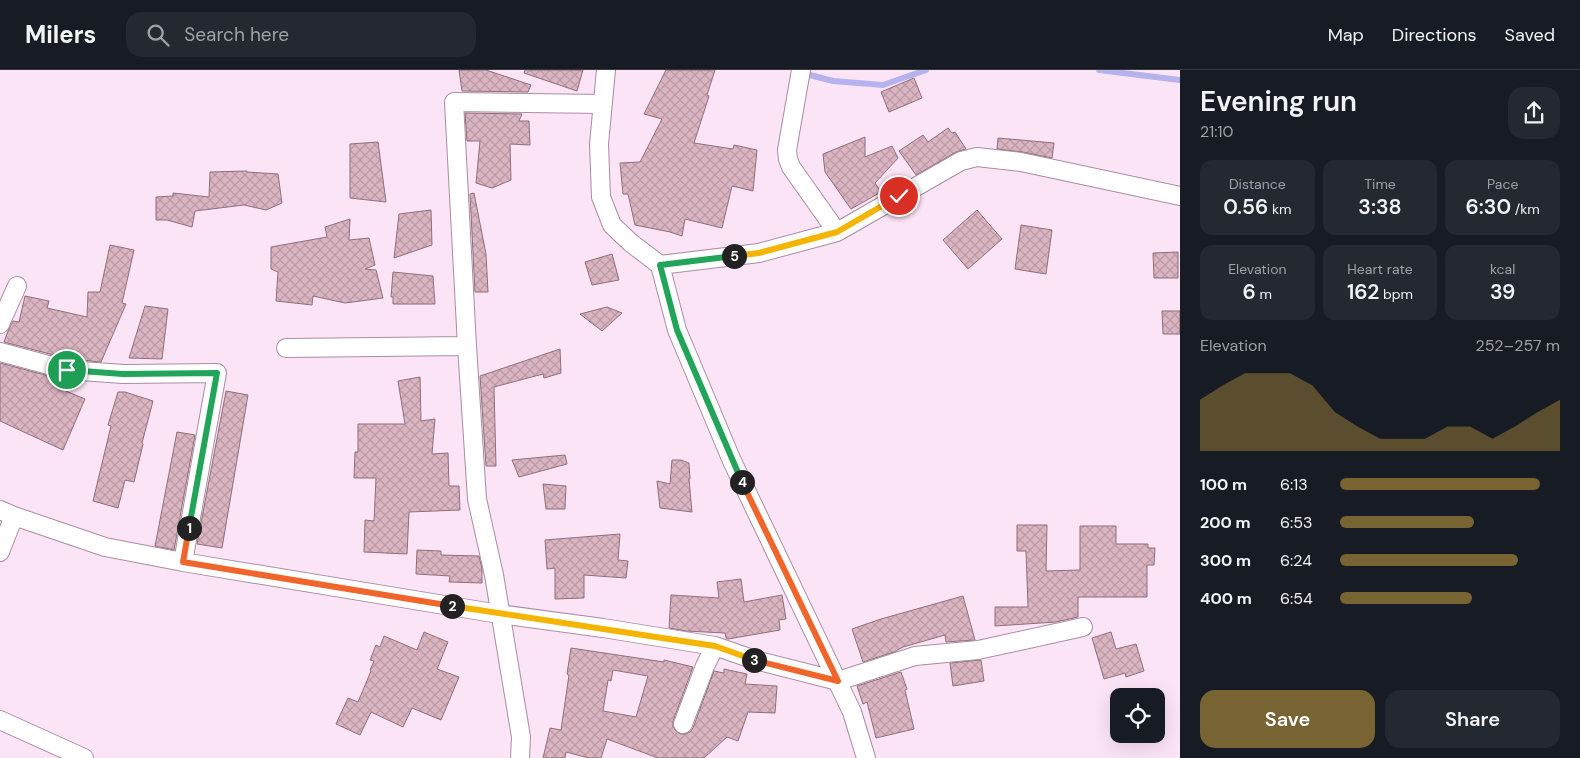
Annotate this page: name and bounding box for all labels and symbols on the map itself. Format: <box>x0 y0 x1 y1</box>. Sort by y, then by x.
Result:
pin <box>878 175 920 217</box>
pin: 5 <box>722 244 746 268</box>
pin <box>46 349 88 391</box>
pin: 4 <box>730 470 754 494</box>
pin: 1 <box>176 516 202 540</box>
pin: 2 <box>440 594 464 618</box>
pin: 3 <box>742 648 766 672</box>

